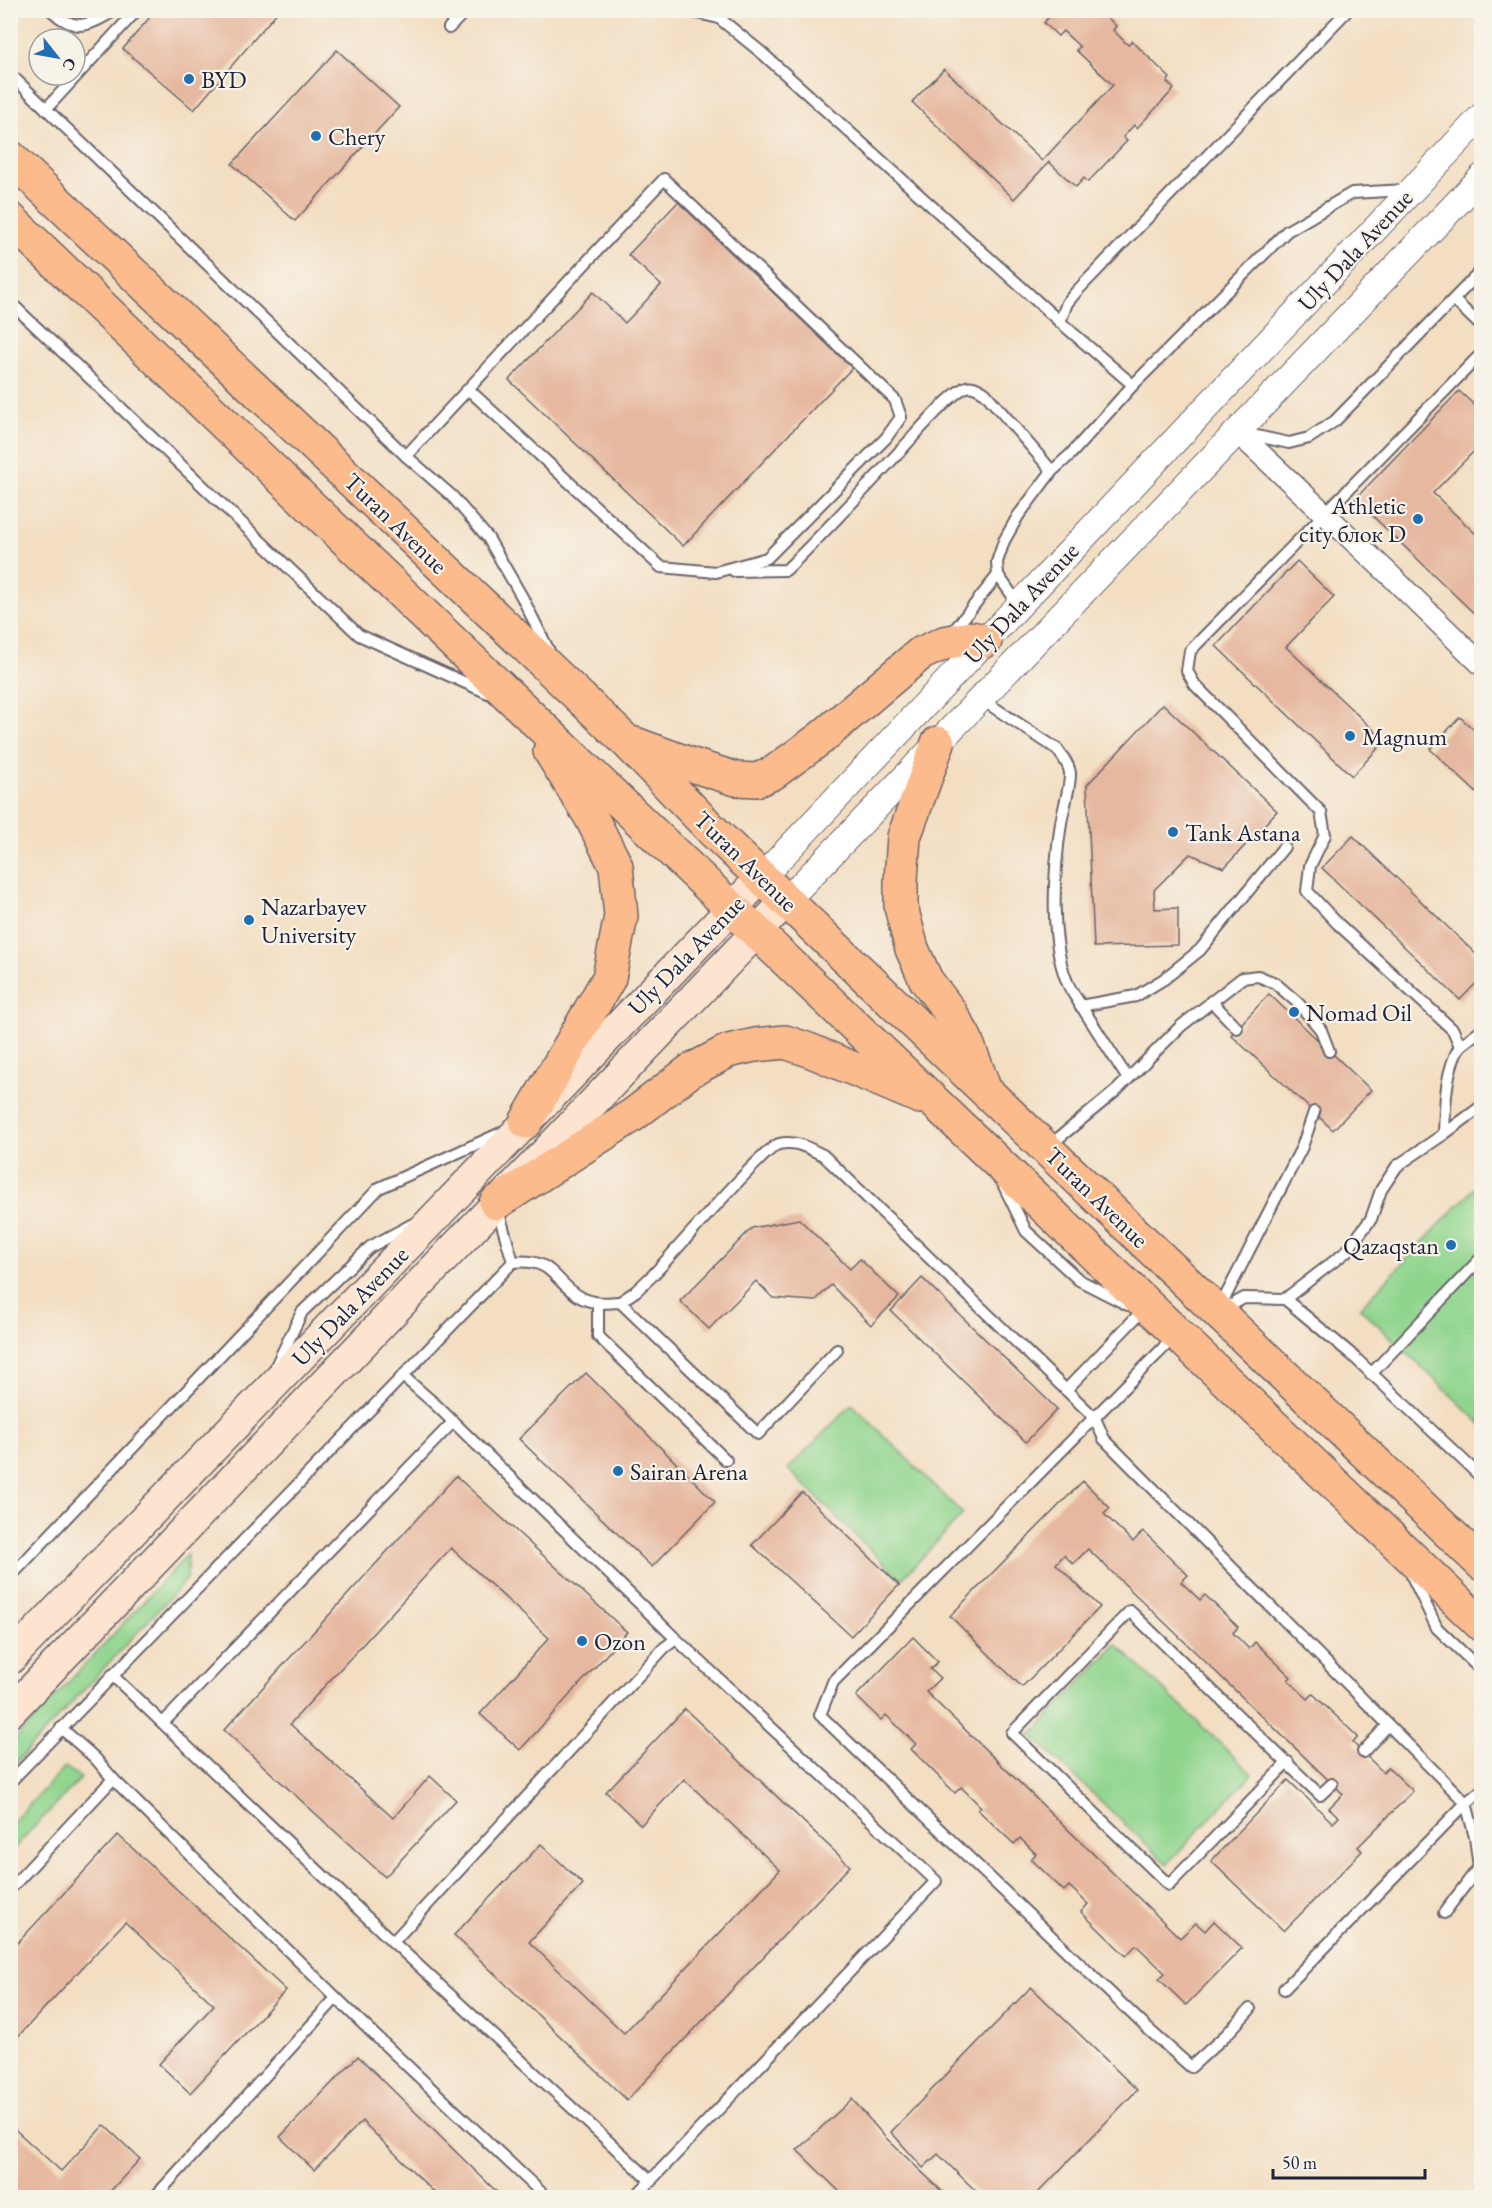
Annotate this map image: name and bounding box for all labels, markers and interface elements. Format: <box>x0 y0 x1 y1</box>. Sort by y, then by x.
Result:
north arrow <box>27 27 87 87</box>
text: С <box>58 54 81 75</box>
place label: BYD <box>201 64 247 95</box>
marker: BYD <box>182 72 196 86</box>
place label: Chery <box>328 121 386 152</box>
marker: Chery <box>309 129 323 143</box>
street label: Uly Dala Avenue <box>1291 183 1419 317</box>
street label: Turan Avenue <box>338 466 454 580</box>
place label: Athletic city блок D <box>1299 490 1406 549</box>
marker: Athletic city блок D <box>1411 512 1425 526</box>
street label: Uly Dala Avenue <box>957 536 1085 670</box>
place label: Magnum <box>1362 721 1447 752</box>
marker: Magnum <box>1343 729 1357 743</box>
street label: Turan Avenue <box>688 804 804 918</box>
place label: Tank Astana <box>1185 817 1301 848</box>
marker: Tank Astana <box>1166 825 1180 839</box>
street label: Uly Dala Avenue <box>621 888 751 1022</box>
place label: Nazarbayev University <box>261 891 367 950</box>
marker: Nazarbayev University <box>242 913 256 927</box>
place label: Nomad Oil <box>1306 997 1412 1028</box>
marker: Nomad Oil <box>1287 1005 1301 1019</box>
street label: Turan Avenue <box>1039 1140 1155 1254</box>
place label: Qazaqstan <box>1343 1230 1439 1261</box>
marker: Qazaqstan <box>1444 1238 1458 1252</box>
street label: Uly Dala Avenue <box>285 1239 415 1373</box>
place label: Sairan Arena <box>630 1456 748 1487</box>
marker: Sairan Arena <box>611 1464 625 1478</box>
place label: Ozon <box>594 1626 646 1657</box>
marker: Ozon <box>575 1634 589 1648</box>
scale bar <box>1273 2142 1424 2180</box>
text: 50 m <box>1282 2151 1317 2174</box>

